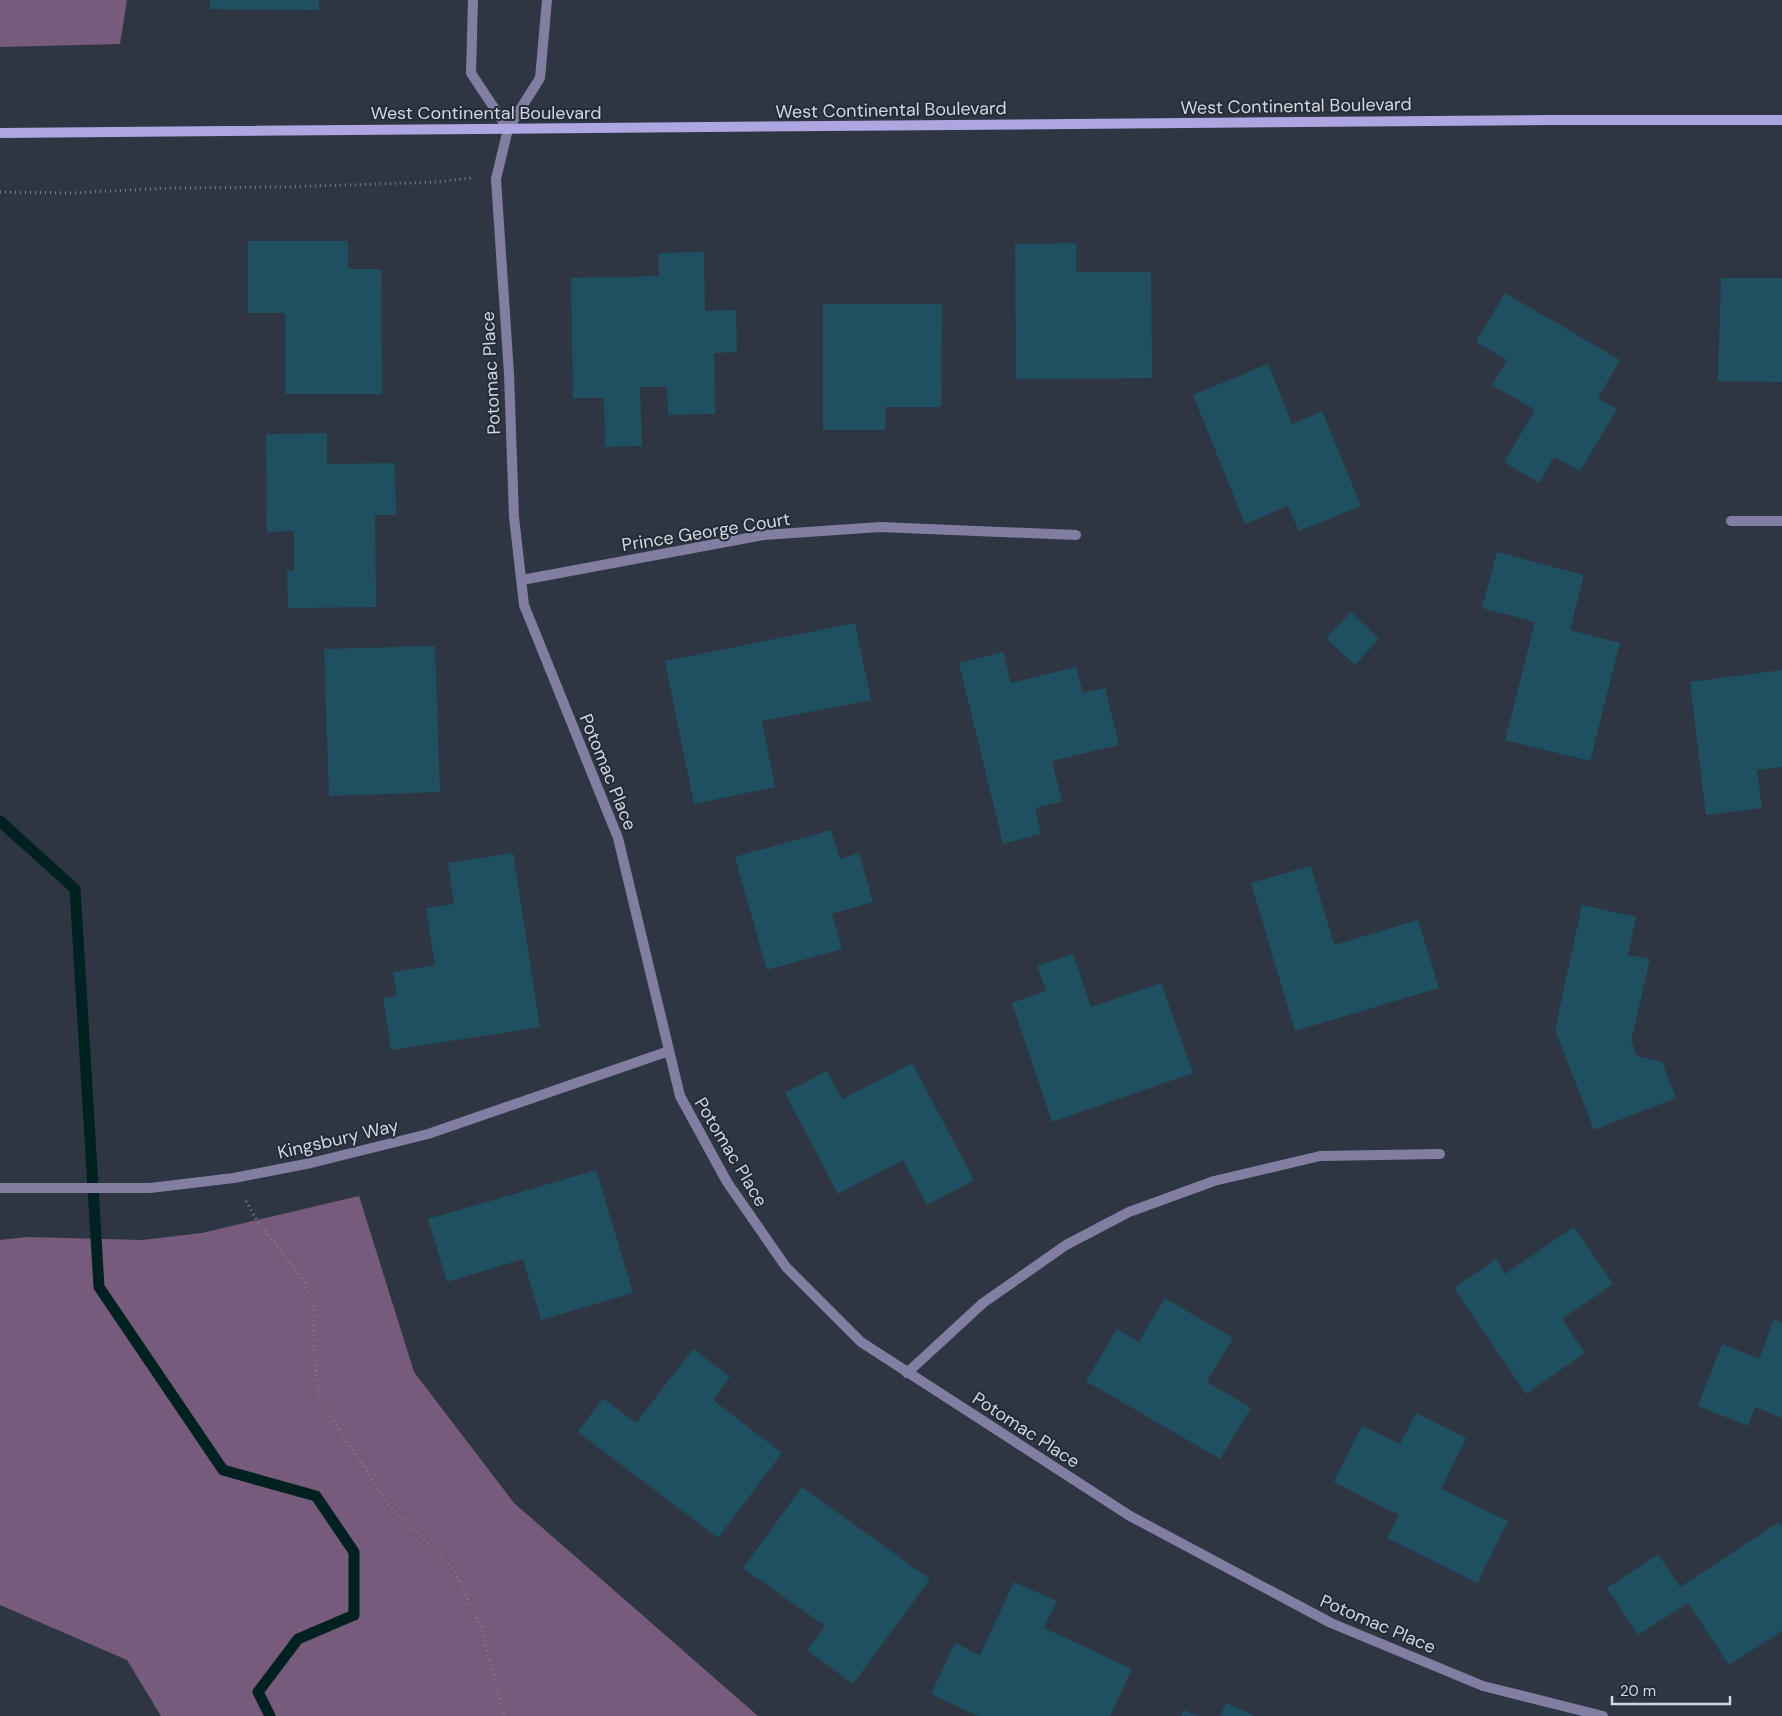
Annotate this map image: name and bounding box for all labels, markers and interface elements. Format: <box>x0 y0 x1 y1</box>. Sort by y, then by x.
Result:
street label: West Continental Boulevard <box>1180 92 1412 120</box>
street label: West Continental Boulevard <box>775 96 1007 124</box>
street label: West Continental Boulevard <box>370 101 602 125</box>
street label: Potomac Place <box>476 311 506 435</box>
street label: Prince George Court <box>620 507 792 557</box>
street label: Potomac Place <box>574 710 642 834</box>
street label: Potomac Place <box>689 1093 773 1211</box>
street label: Kingsbury Way <box>275 1113 401 1165</box>
street label: Potomac Place <box>968 1386 1084 1474</box>
street label: Potomac Place <box>1317 1589 1439 1659</box>
scale bar <box>1612 1674 1730 1706</box>
text: 20 m <box>1620 1681 1656 1701</box>

